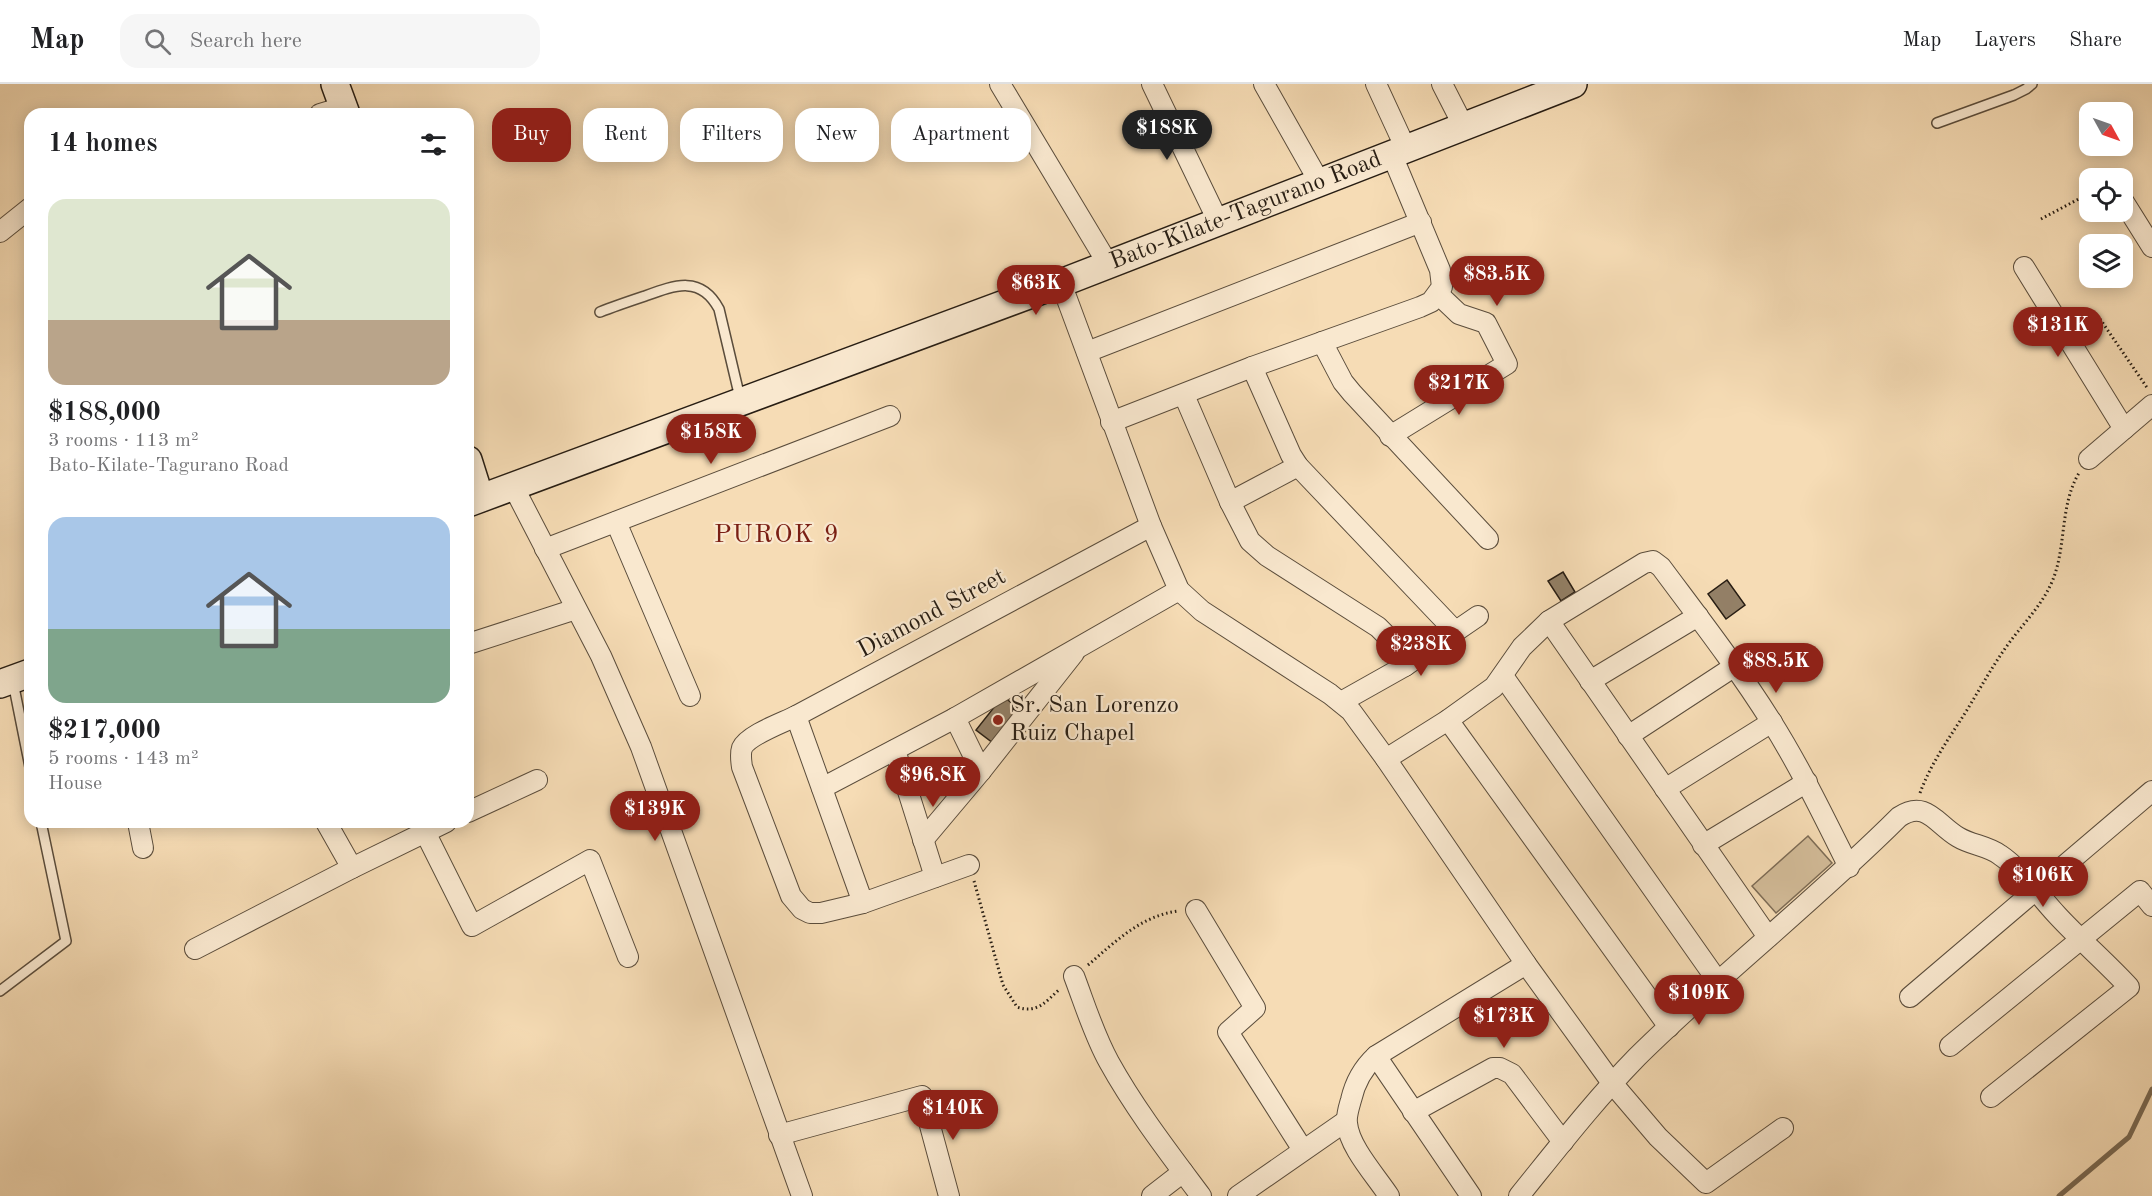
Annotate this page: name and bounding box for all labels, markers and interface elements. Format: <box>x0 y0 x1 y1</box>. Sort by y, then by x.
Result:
search box <box>120 14 540 68</box>
icon: search <box>141 25 174 58</box>
text: Map <box>30 27 84 55</box>
text: Search here <box>189 30 302 52</box>
text: Map <box>1902 30 1941 51</box>
text: Layers <box>1974 30 2036 51</box>
text: Share <box>2069 30 2122 51</box>
north arrow <box>2079 102 2133 156</box>
map controls <box>2079 102 2133 288</box>
chip: Buy <box>492 108 571 162</box>
chip: Rent <box>583 108 668 162</box>
chip: Filters <box>680 108 783 162</box>
chip: New <box>795 108 879 162</box>
chip: Apartment <box>891 108 1031 162</box>
pin: $188K <box>1125 110 1209 161</box>
text: $188K <box>1136 119 1198 139</box>
icon: filters <box>417 128 450 161</box>
text: 14 homes <box>48 131 157 157</box>
street label: Bato-Kilate-Tagurano Road <box>1107 148 1385 275</box>
button: locate <box>2079 168 2133 222</box>
button: layers <box>2079 234 2133 288</box>
icon: home <box>195 238 303 346</box>
pin: $83.5K <box>1448 256 1546 307</box>
pin: $63K <box>1000 265 1072 316</box>
text: $83.5K <box>1463 265 1531 285</box>
text: $63K <box>1011 274 1061 294</box>
pin: $131K <box>2016 307 2100 358</box>
text: $131K <box>2027 316 2089 336</box>
pin: $217K <box>1417 365 1501 416</box>
text: $217K <box>1428 374 1490 394</box>
text: $188,000 <box>48 400 161 426</box>
pin: $158K <box>669 414 753 465</box>
text: $158K <box>680 423 742 443</box>
text: 3 rooms · 113 m² <box>48 431 198 451</box>
text: Bato-Kilate-Tagurano Road <box>48 456 289 476</box>
district label: PUROK 9 <box>714 522 840 548</box>
icon: home <box>195 556 303 664</box>
street label: Diamond Street <box>854 565 1010 663</box>
pin: $238K <box>1379 626 1463 677</box>
text: $238K <box>1390 635 1452 655</box>
pin: $88.5K <box>1727 643 1825 694</box>
text: $88.5K <box>1742 652 1810 672</box>
place label: Sr. San Lorenzo Ruiz Chapel <box>1010 694 1179 746</box>
marker: Sr. San Lorenzo Ruiz Chapel <box>991 713 1005 727</box>
text: $217,000 <box>48 718 161 744</box>
text: 5 rooms · 143 m² <box>48 749 198 769</box>
pin: $96.8K <box>884 757 982 808</box>
text: $96.8K <box>899 766 967 786</box>
text: House <box>48 774 102 794</box>
pin: $139K <box>613 791 697 842</box>
text: $139K <box>624 800 686 820</box>
pin: $106K <box>2001 857 2085 908</box>
text: $106K <box>2012 866 2074 886</box>
pin: $109K <box>1657 975 1741 1026</box>
text: $109K <box>1668 984 1730 1004</box>
pin: $173K <box>1462 998 1546 1049</box>
text: $173K <box>1473 1007 1535 1027</box>
pin: $140K <box>911 1090 995 1141</box>
text: $140K <box>922 1099 984 1119</box>

